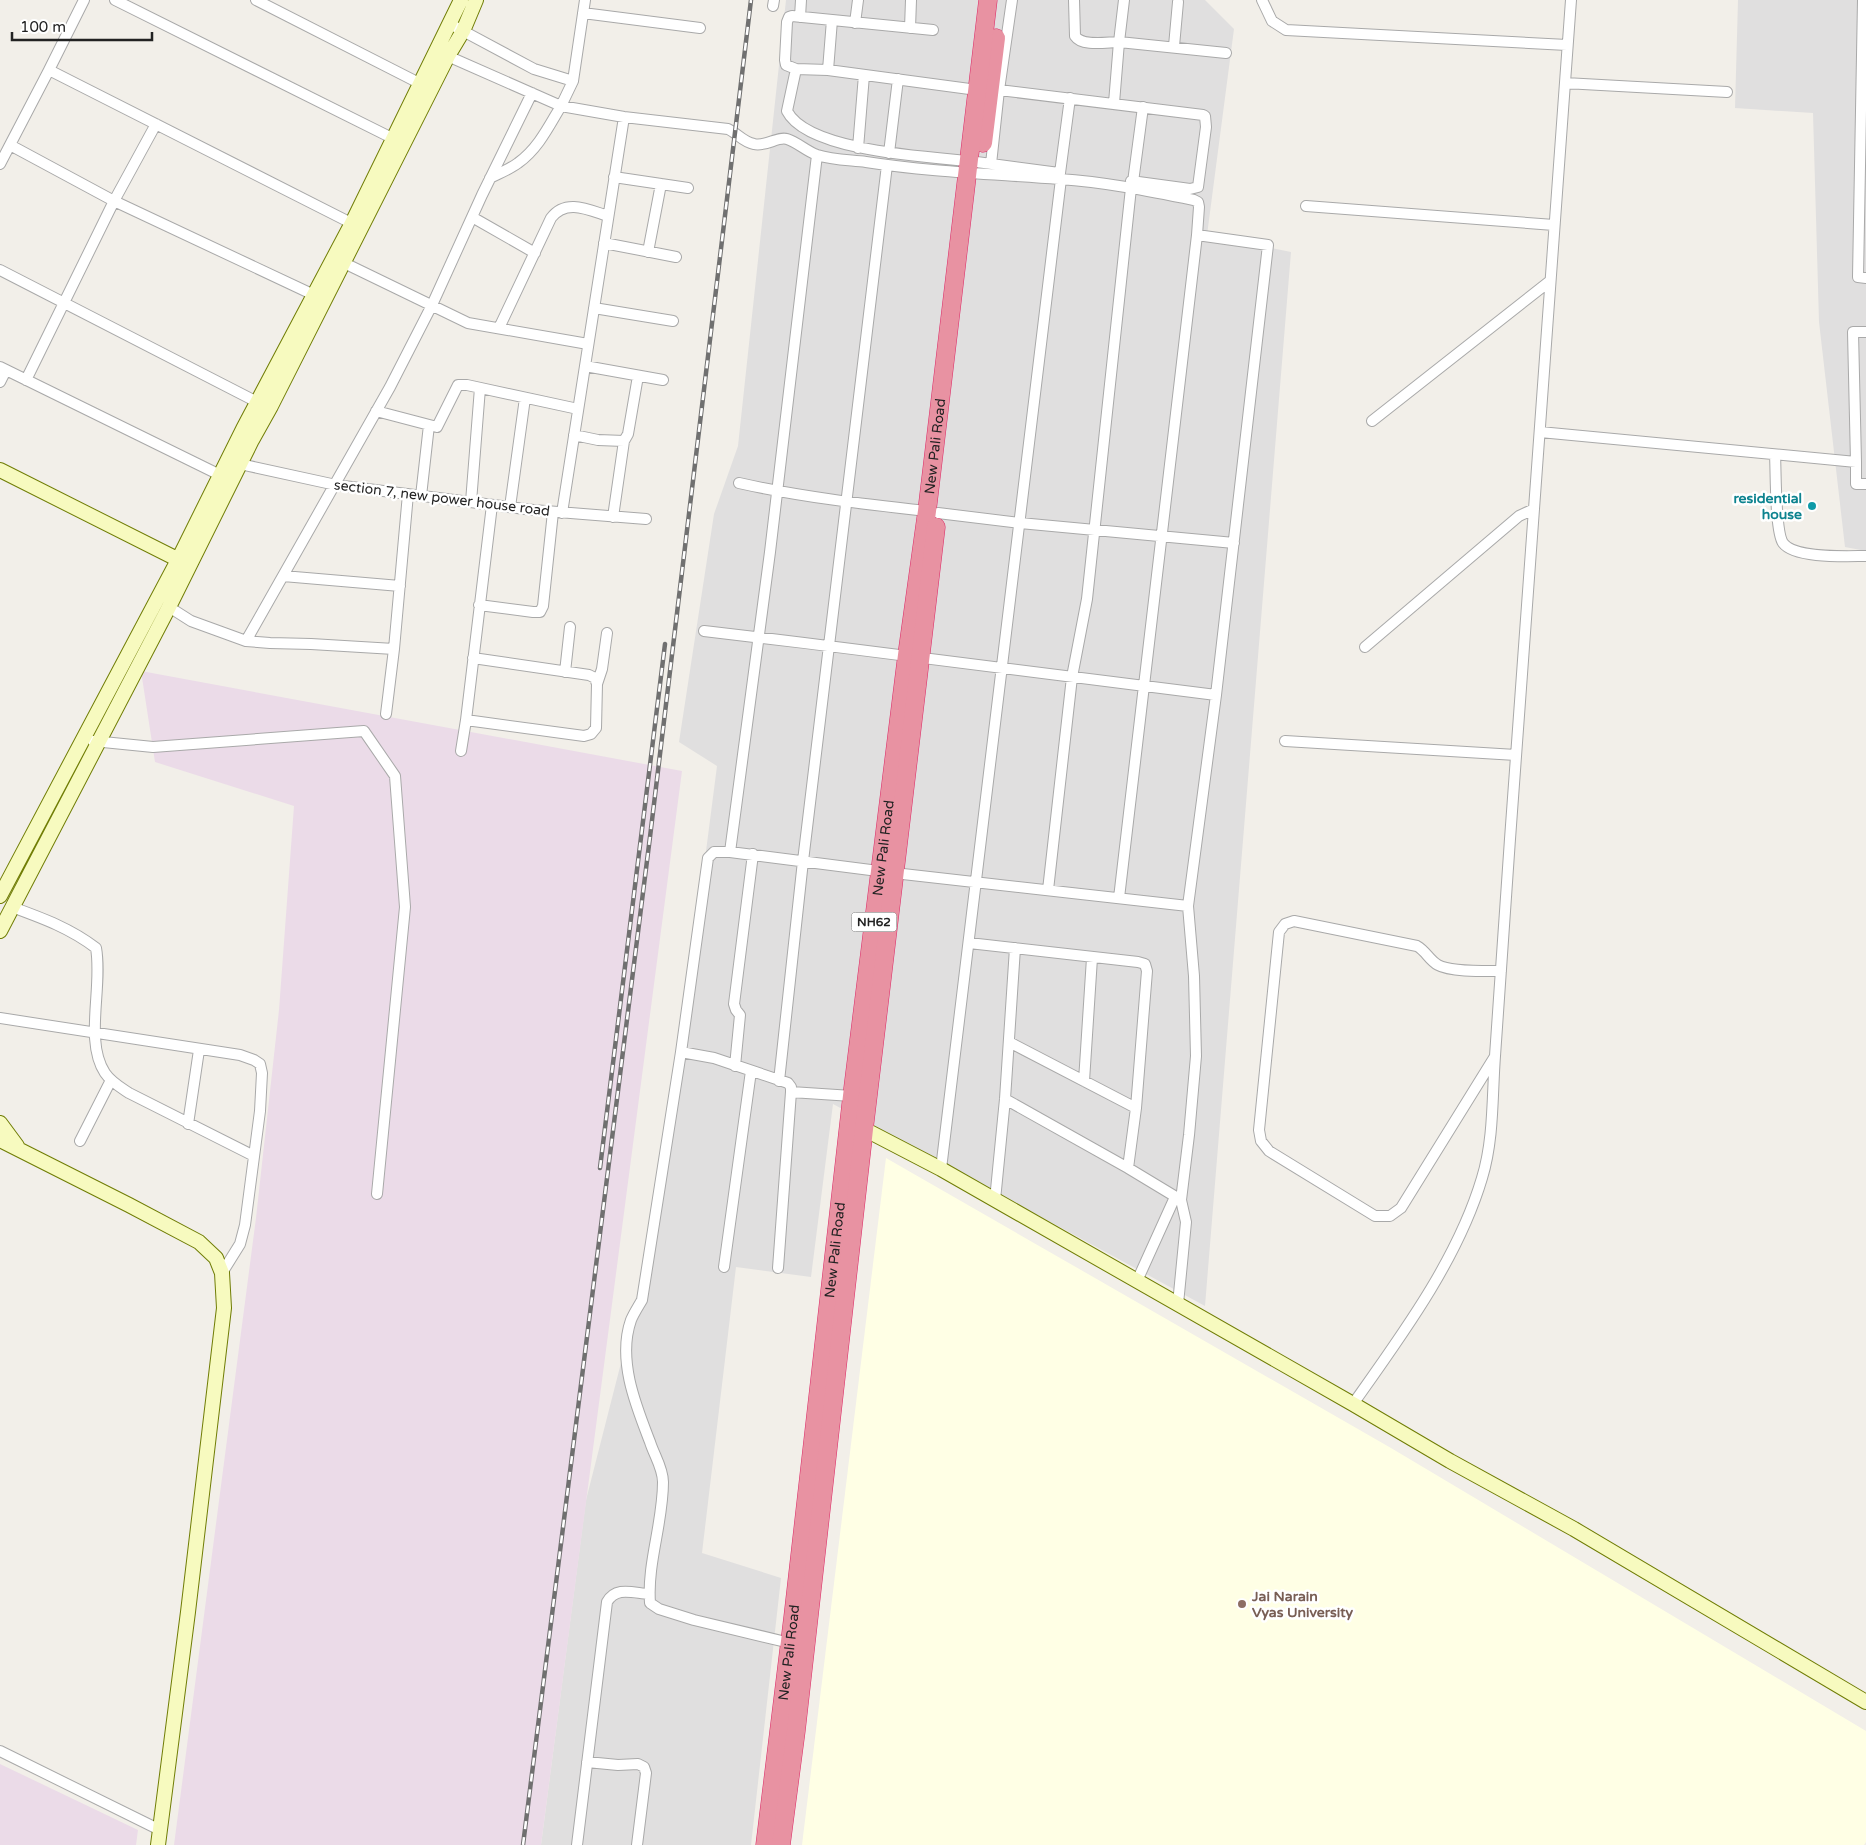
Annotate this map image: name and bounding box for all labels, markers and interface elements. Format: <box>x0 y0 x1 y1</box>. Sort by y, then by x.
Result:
scale bar <box>12 10 152 42</box>
text: 100 m <box>20 18 66 36</box>
street label: New Pali Road <box>921 397 949 495</box>
street label: section 7, new power house road <box>333 476 551 520</box>
place label: residential house <box>1733 490 1802 523</box>
marker: residential house <box>1806 500 1818 512</box>
street label: New Pali Road <box>869 799 897 897</box>
road number: NH62 <box>852 912 896 932</box>
street label: New Pali Road <box>821 1201 848 1299</box>
place label: Jai Narain Vyas University <box>1251 1588 1354 1621</box>
marker: Jai Narain Vyas University <box>1236 1598 1248 1610</box>
street label: New Pali Road <box>774 1604 803 1701</box>

